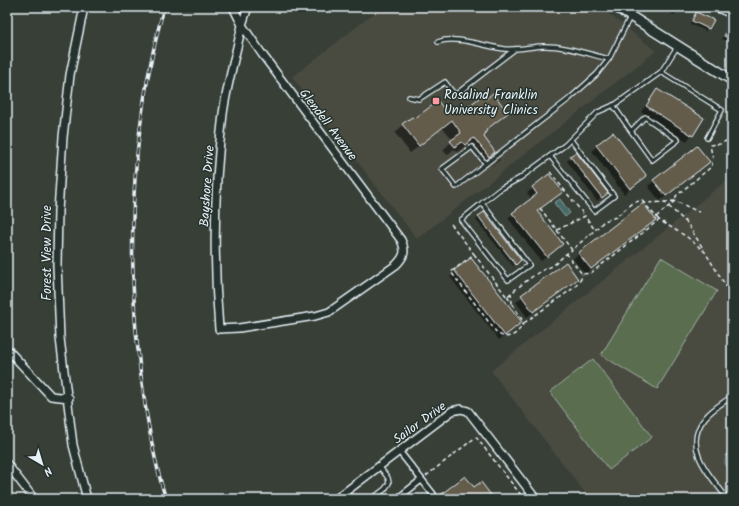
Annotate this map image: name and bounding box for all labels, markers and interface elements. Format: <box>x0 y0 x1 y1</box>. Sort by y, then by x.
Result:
street label: Glendell Avenue <box>294 84 362 166</box>
place label: Rosalind Franklin University Clinics <box>444 85 538 121</box>
marker: Rosalind Franklin University Clinics <box>431 96 441 106</box>
street label: Bayshore Drive <box>194 145 221 227</box>
street label: Forest View Drive <box>37 205 58 301</box>
street label: Sailor Drive <box>389 396 451 450</box>
north arrow <box>22 444 62 484</box>
text: N <box>39 462 56 480</box>

